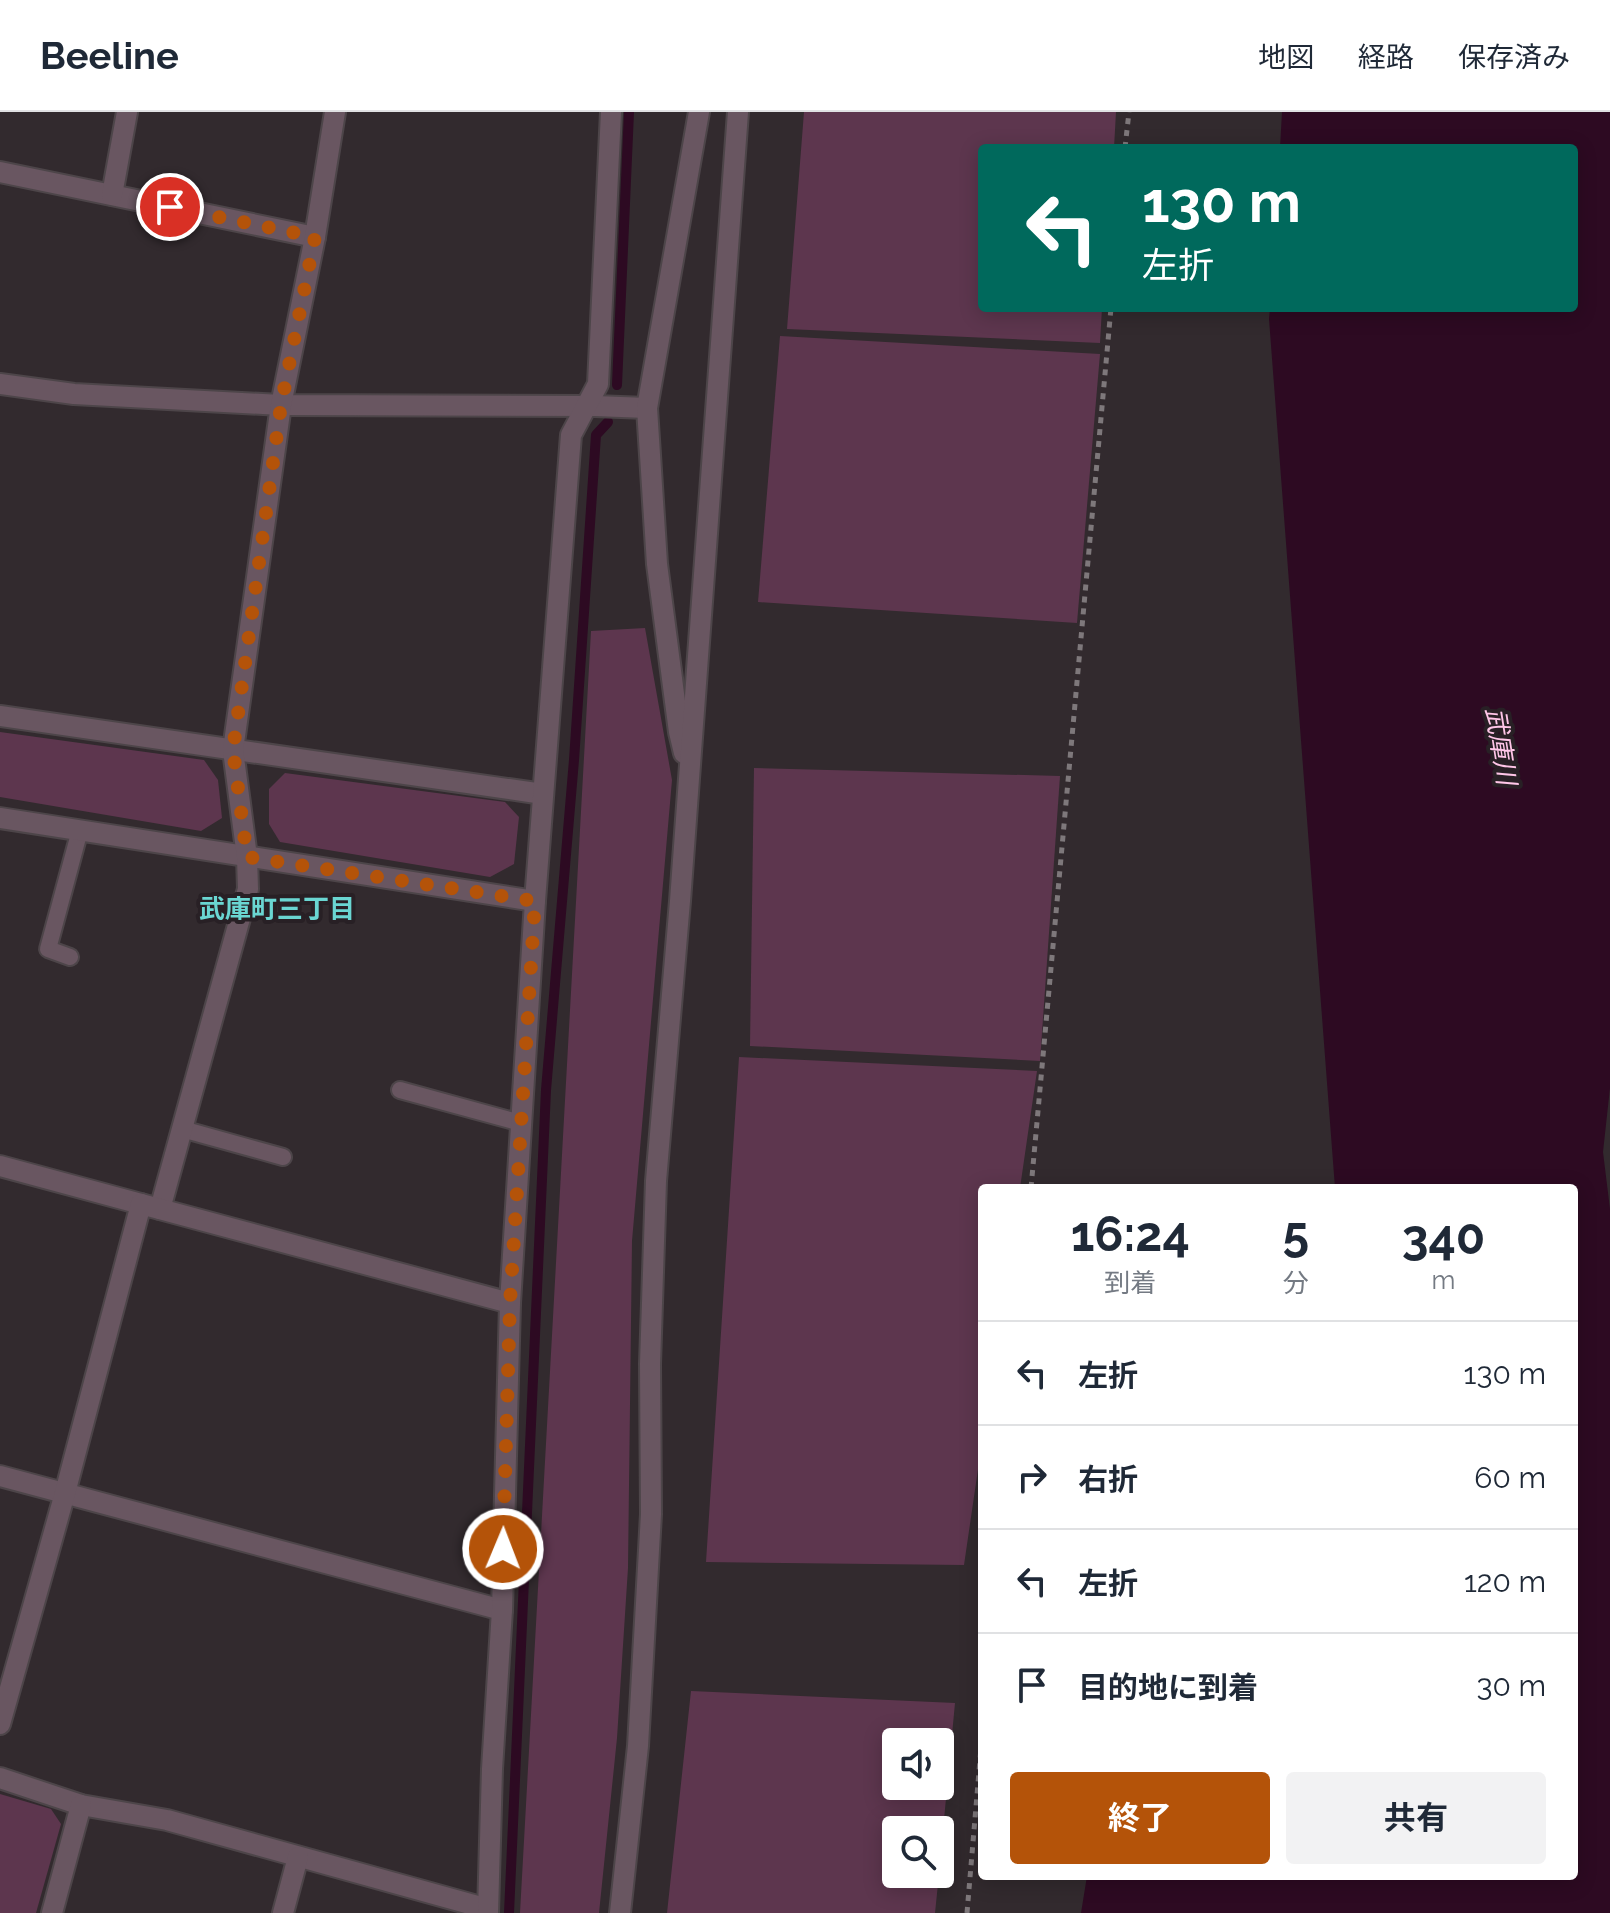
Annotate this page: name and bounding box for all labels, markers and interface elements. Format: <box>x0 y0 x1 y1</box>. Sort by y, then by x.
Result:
text: Beeline <box>40 33 179 78</box>
text: 地図 <box>1258 41 1314 74</box>
text: 経路 <box>1358 41 1414 74</box>
text: 保存済み <box>1458 41 1570 74</box>
text: 130 m <box>1142 169 1301 235</box>
pin <box>136 173 204 241</box>
icon: left <box>1010 176 1114 280</box>
icon: arrive <box>148 185 192 229</box>
text: 左折 <box>1142 244 1214 286</box>
water label: 武庫川 <box>1480 705 1522 790</box>
district label: 武庫町三丁目 <box>199 894 355 924</box>
text: 16:24 <box>1071 1206 1190 1262</box>
text: 5 <box>1282 1206 1309 1262</box>
text: 340 <box>1402 1209 1485 1265</box>
text: m <box>1432 1265 1455 1295</box>
text: 到着 <box>1104 1268 1156 1298</box>
text: 分 <box>1283 1268 1309 1298</box>
icon: left <box>1010 1351 1054 1395</box>
text: 130 m <box>1464 1356 1546 1391</box>
text: 左折 <box>1078 1358 1138 1393</box>
icon: right <box>1010 1455 1054 1499</box>
text: 60 m <box>1474 1460 1546 1495</box>
text: 右折 <box>1078 1462 1138 1497</box>
position arrow <box>461 1507 545 1591</box>
icon: left <box>1010 1559 1054 1603</box>
text: 120 m <box>1464 1564 1546 1599</box>
text: 左折 <box>1078 1566 1138 1601</box>
icon: arrive <box>1010 1663 1054 1707</box>
text: 30 m <box>1476 1668 1546 1703</box>
text: 目的地に到着 <box>1078 1670 1258 1705</box>
map controls <box>882 1728 954 1888</box>
button: sound <box>882 1728 954 1800</box>
button: 終了 <box>1010 1772 1270 1864</box>
button: 共有 <box>1286 1772 1546 1864</box>
button: search <box>882 1816 954 1888</box>

